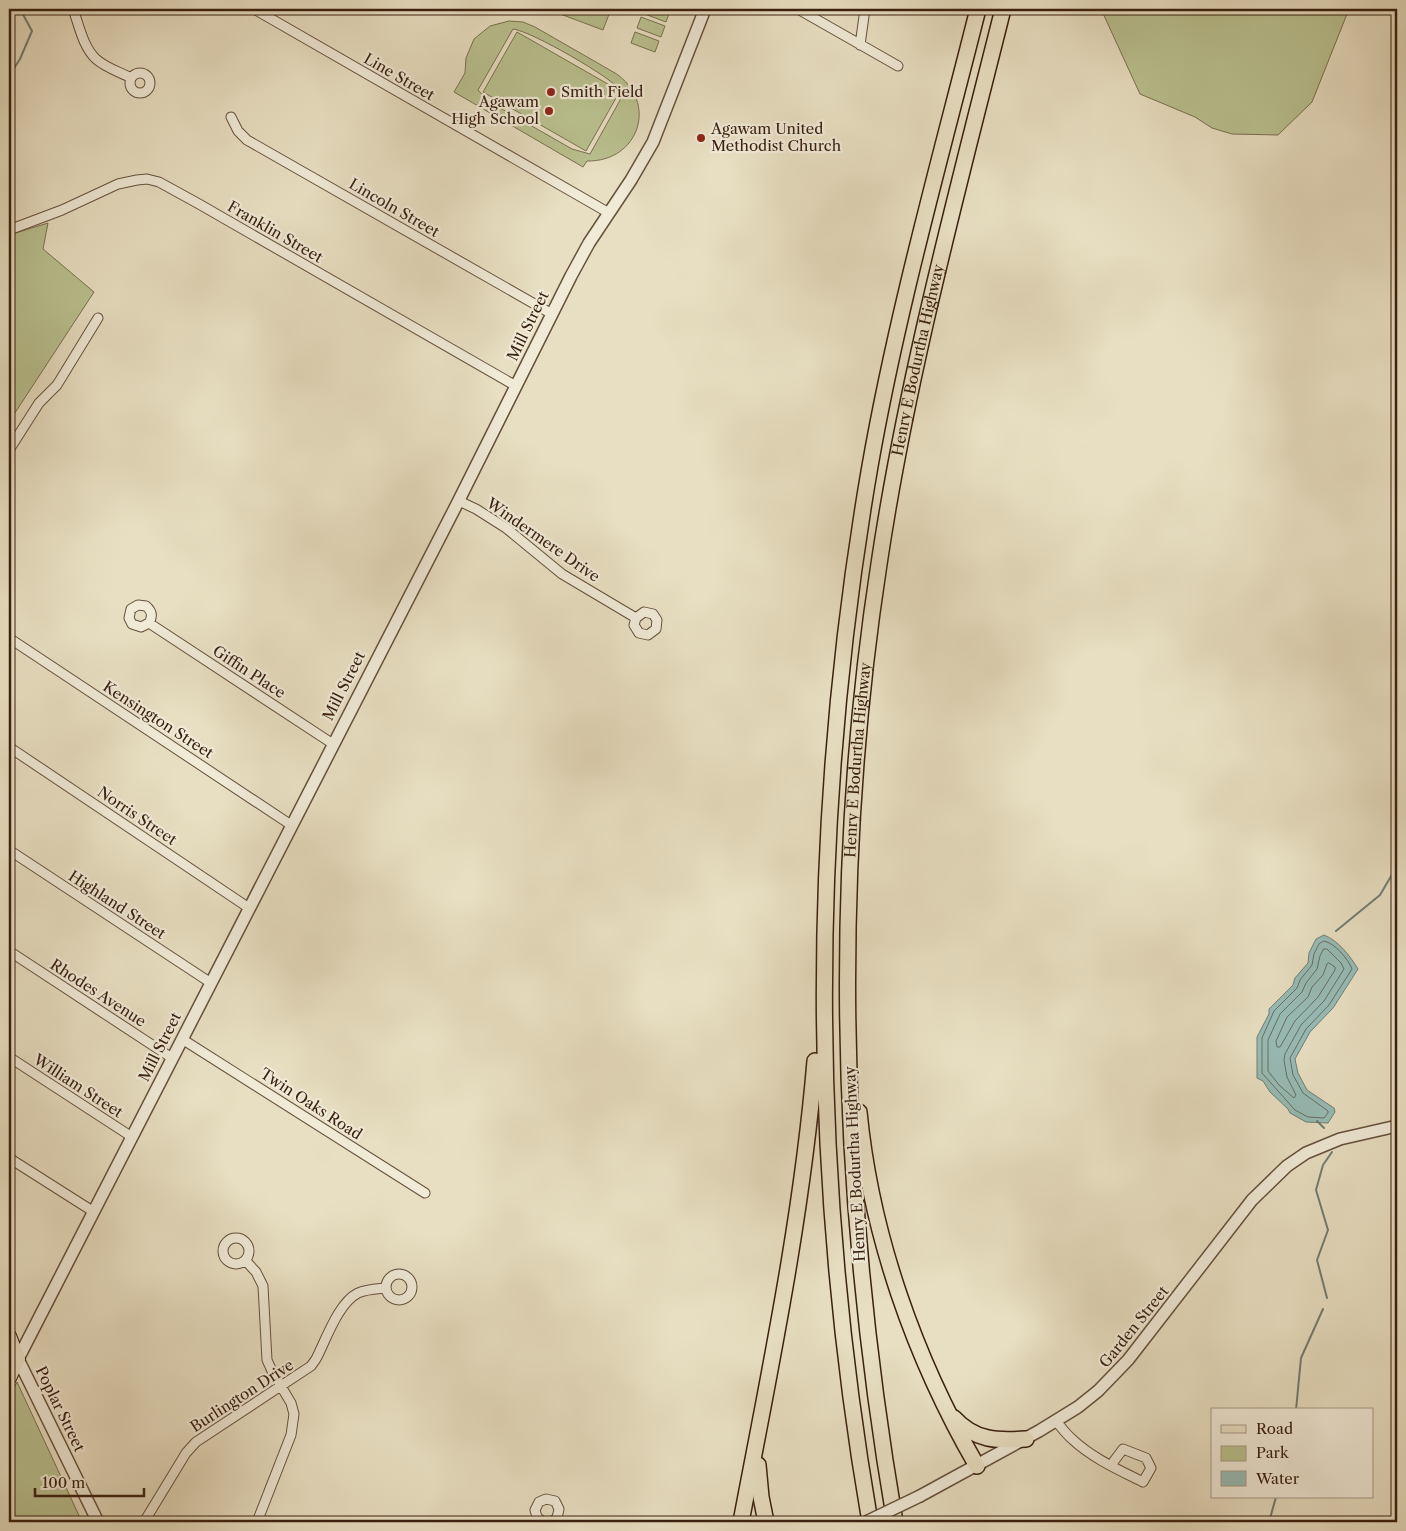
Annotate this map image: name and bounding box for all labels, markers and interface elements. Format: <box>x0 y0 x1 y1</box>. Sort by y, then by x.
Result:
street label: Line Street <box>360 49 439 105</box>
place label: Smith Field <box>561 82 643 101</box>
marker: Smith Field <box>545 86 557 98</box>
place label: Agawam High School <box>451 92 540 128</box>
marker: Agawam High School <box>543 105 555 117</box>
place label: Agawam United Methodist Church <box>710 119 842 155</box>
marker: Agawam United Methodist Church <box>695 132 707 144</box>
street label: Lincoln Street <box>346 174 443 241</box>
street label: Franklin Street <box>224 197 327 267</box>
street label: Henry E Bodurtha Highway <box>888 261 948 458</box>
street label: Mill Street <box>503 287 553 364</box>
street label: Windermere Drive <box>482 493 604 586</box>
street label: Giffin Place <box>209 641 289 702</box>
street label: Mill Street <box>318 647 369 724</box>
street label: Henry E Bodurtha Highway <box>840 661 875 858</box>
street label: Kensington Street <box>99 677 218 763</box>
street label: Norris Street <box>94 782 181 849</box>
street label: Highland Street <box>65 866 170 943</box>
street label: Rhodes Avenue <box>47 955 150 1031</box>
street label: Mill Street <box>134 1008 185 1085</box>
street label: William Street <box>29 1049 127 1122</box>
street label: Twin Oaks Road <box>257 1064 366 1144</box>
street label: Henry E Bodurtha Highway <box>840 1065 869 1262</box>
street label: Garden Street <box>1095 1281 1173 1371</box>
street label: Burlington Drive <box>187 1355 297 1436</box>
street label: Poplar Street <box>32 1363 90 1455</box>
legend <box>1211 1408 1374 1498</box>
text: Road <box>1256 1419 1293 1438</box>
text: Park <box>1256 1443 1290 1462</box>
scale bar <box>35 1466 144 1498</box>
text: Water <box>1255 1469 1300 1488</box>
text: 100 m <box>42 1473 85 1492</box>

